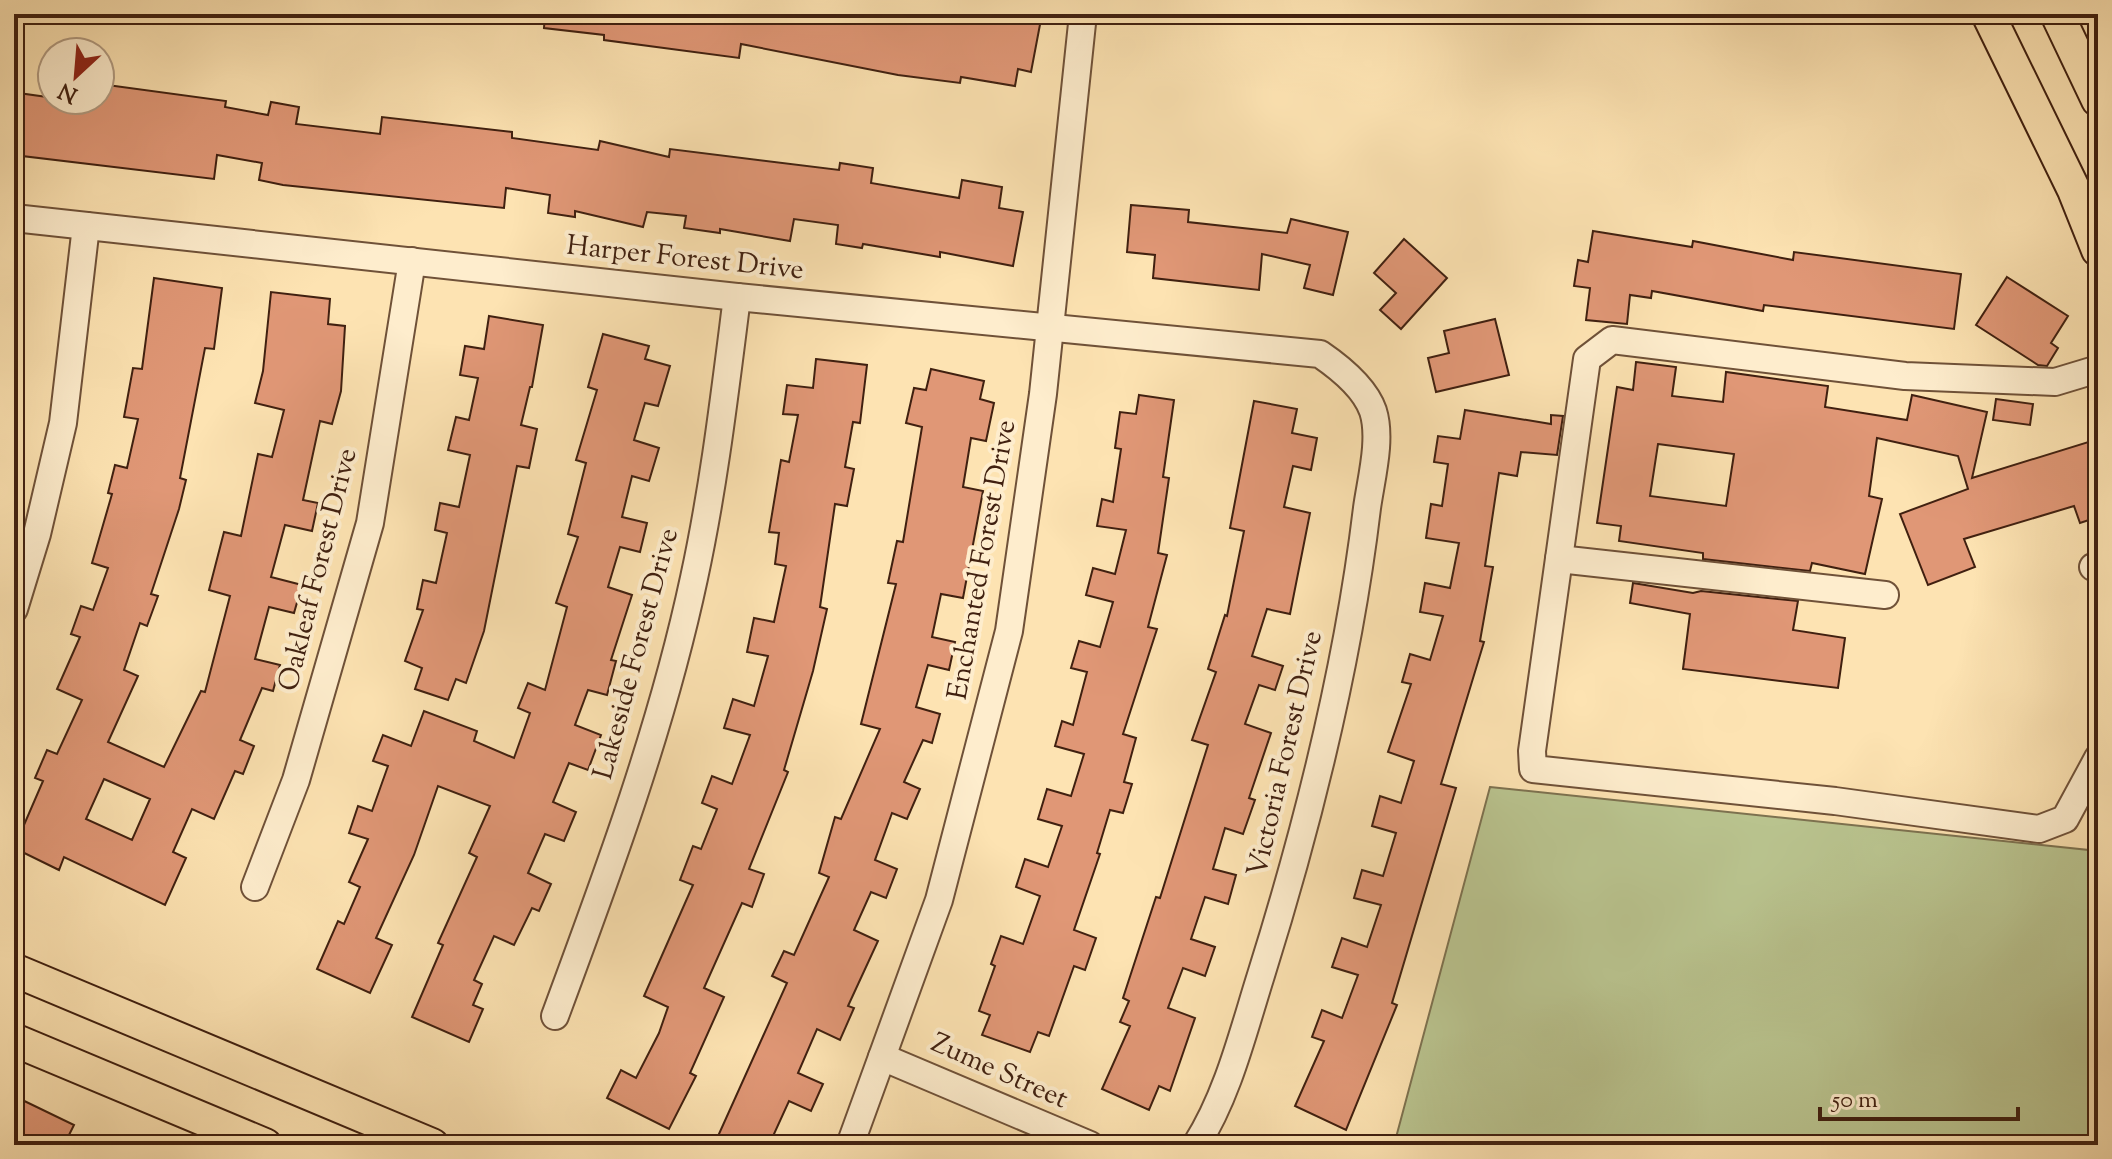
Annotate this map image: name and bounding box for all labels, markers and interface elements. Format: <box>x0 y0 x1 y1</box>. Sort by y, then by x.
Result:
north arrow <box>36 36 116 116</box>
text: N <box>53 73 83 110</box>
street label: Harper Forest Drive <box>565 227 805 291</box>
street label: Enchanted Forest Drive <box>939 417 1027 703</box>
street label: Oakleaf Forest Drive <box>269 444 369 696</box>
street label: Lakeside Forest Drive <box>584 524 690 784</box>
street label: Victoria Forest Drive <box>1238 627 1334 881</box>
street label: Zume Street <box>924 1024 1074 1120</box>
scale bar <box>1820 1071 2018 1121</box>
text: 50 m <box>1830 1084 1878 1118</box>

